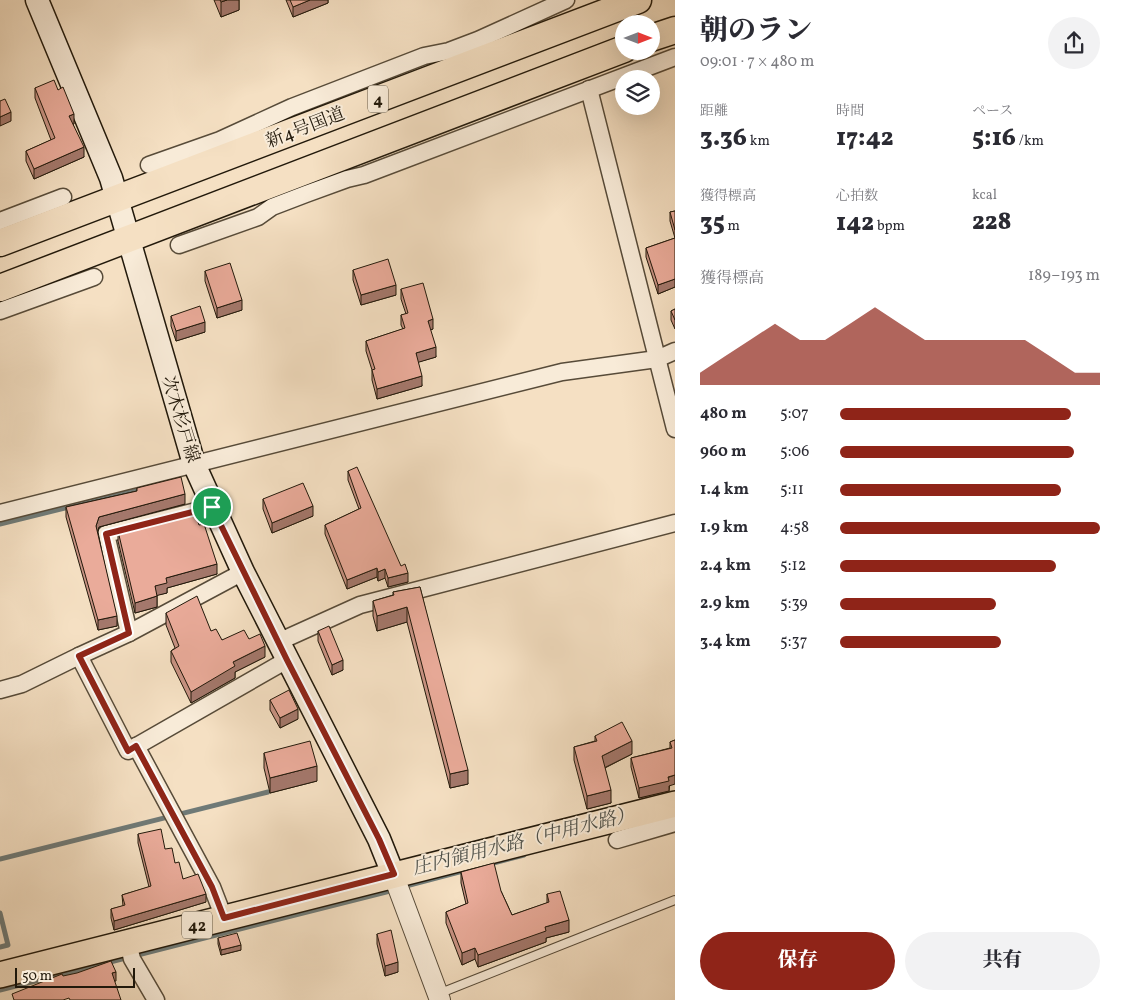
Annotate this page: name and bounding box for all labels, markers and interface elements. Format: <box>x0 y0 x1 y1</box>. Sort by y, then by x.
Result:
text: 朝のラン <box>700 12 812 51</box>
north arrow <box>615 15 660 60</box>
map controls <box>615 15 660 115</box>
button: share <box>1048 17 1100 69</box>
text: 09:01 · 7 × 480 m <box>700 51 815 73</box>
button: layers <box>615 70 660 115</box>
road number: 4 <box>368 86 388 112</box>
street label: 新4号国道 <box>262 102 349 155</box>
text: 距離 <box>700 102 728 121</box>
text: 時間 <box>836 102 864 121</box>
text: ペース <box>972 102 1013 121</box>
text: 3.36 <box>700 121 747 156</box>
text: 17:42 <box>836 121 894 156</box>
text: 5:16 <box>972 121 1016 156</box>
text: km <box>747 132 770 151</box>
text: /km <box>1016 132 1044 151</box>
text: kcal <box>972 186 997 205</box>
text: 獲得標高 <box>700 187 756 206</box>
text: 心拍数 <box>836 187 878 206</box>
text: 228 <box>972 205 1012 240</box>
text: 35 <box>700 206 725 241</box>
text: 142 <box>836 206 874 241</box>
text: m <box>725 217 740 236</box>
text: bpm <box>874 217 905 236</box>
text: 189–193 m <box>1028 265 1100 287</box>
text: 獲得標高 <box>700 268 764 290</box>
street label: 次木杉戸線 <box>154 373 205 466</box>
text: 480 m <box>700 403 747 425</box>
text: 5:07 <box>780 403 809 425</box>
text: 960 m <box>700 441 746 463</box>
text: 5:06 <box>780 441 809 463</box>
text: 1.4 km <box>700 479 749 501</box>
text: 5:11 <box>780 479 804 501</box>
pin <box>191 486 233 528</box>
icon: arrive <box>198 493 226 521</box>
text: 1.9 km <box>700 517 748 539</box>
text: 4:58 <box>780 517 809 539</box>
text: 2.4 km <box>700 555 751 577</box>
text: 5:12 <box>780 555 806 577</box>
text: 2.9 km <box>700 593 750 615</box>
text: 5:39 <box>780 593 808 615</box>
text: 3.4 km <box>700 631 751 653</box>
text: 5:37 <box>780 631 807 653</box>
water label: 庄内領用水路（中用水路） <box>410 802 637 882</box>
road number: 42 <box>182 912 212 938</box>
button: 保存 <box>700 932 895 990</box>
button: 共有 <box>905 932 1100 990</box>
scale bar <box>15 965 135 988</box>
text: 50 m <box>22 967 52 986</box>

